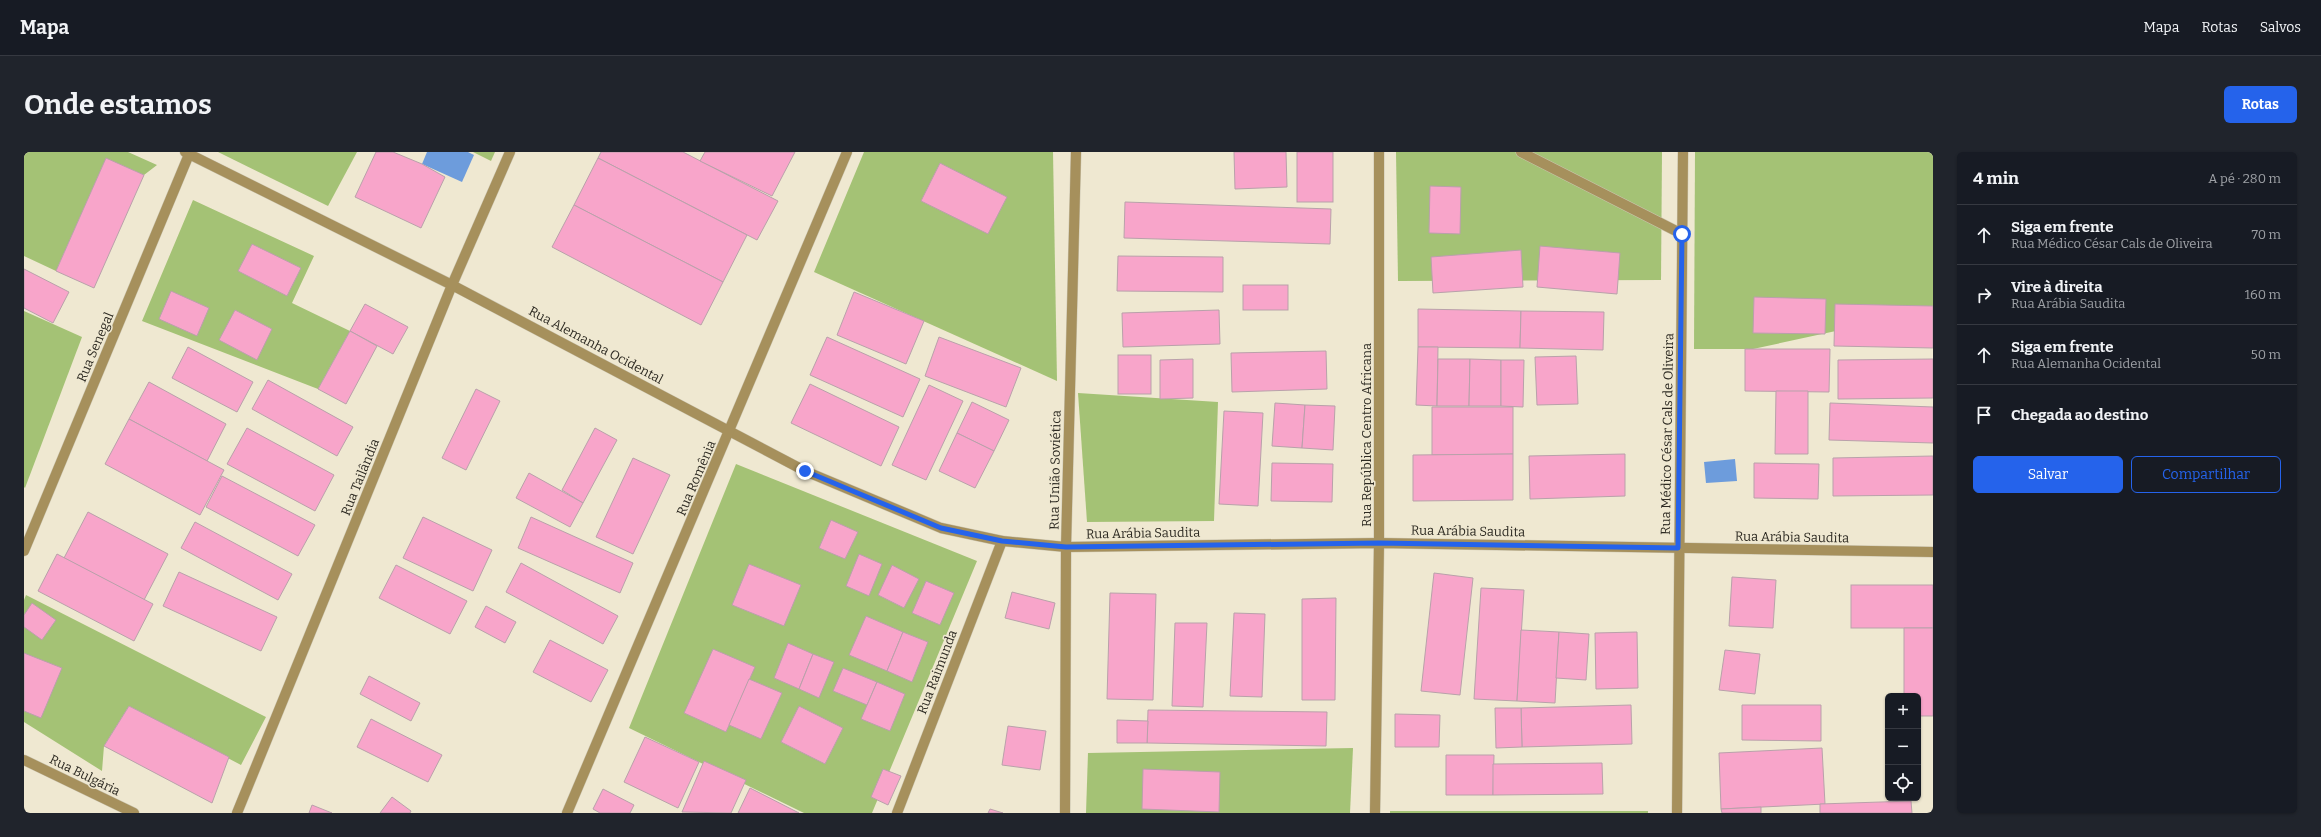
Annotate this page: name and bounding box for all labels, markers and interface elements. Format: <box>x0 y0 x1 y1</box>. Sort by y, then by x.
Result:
text: Mapa <box>20 16 69 39</box>
text: Mapa <box>2143 19 2179 36</box>
text: Rotas <box>2201 19 2238 36</box>
text: Salvos <box>2260 19 2301 36</box>
button: Rotas <box>2224 86 2297 123</box>
text: Onde estamos <box>24 88 212 121</box>
text: 4 min <box>1973 168 2019 189</box>
text: A pé · 280 m <box>2208 171 2281 186</box>
text: Siga em frente <box>2011 218 2114 236</box>
icon: ahead <box>1973 224 1995 246</box>
route start <box>1673 225 1691 243</box>
text: 70 m <box>2251 227 2281 242</box>
text: Rua Médico César Cals de Oliveira <box>2011 236 2213 251</box>
text: Vire à direita <box>2011 278 2103 296</box>
icon: right <box>1973 284 1995 306</box>
text: 160 m <box>2245 287 2281 302</box>
text: Rua Arábia Saudita <box>2011 296 2125 311</box>
street label: Rua Alemanha Ocidental <box>526 303 666 387</box>
street label: Rua Senegal <box>74 310 116 384</box>
street label: Rua Médico César Cals de Oliveira <box>1658 333 1676 535</box>
text: Siga em frente <box>2011 338 2114 356</box>
street label: Rua República Centro Africana <box>1359 343 1374 527</box>
icon: ahead <box>1973 344 1995 366</box>
text: 50 m <box>2251 347 2281 362</box>
text: Rua Alemanha Ocidental <box>2011 356 2161 371</box>
icon: arrive <box>1973 404 1995 426</box>
text: Chegada ao destino <box>2011 406 2148 424</box>
street label: Rua União Soviética <box>1046 410 1064 530</box>
street label: Rua Tailândia <box>338 436 382 518</box>
street label: Rua Romênia <box>673 438 719 518</box>
button: Salvar <box>1973 456 2123 493</box>
button: Compartilhar <box>2131 456 2281 493</box>
route end <box>796 462 814 480</box>
street label: Rua Arábia Saudita <box>1411 523 1525 539</box>
street label: Rua Arábia Saudita <box>1086 525 1200 541</box>
street label: Rua Arábia Saudita <box>1735 529 1849 545</box>
street label: Rua Raimunda <box>914 628 960 716</box>
map controls <box>1885 693 1921 801</box>
button: + <box>1885 693 1921 729</box>
button: − <box>1885 729 1921 765</box>
street label: Rua Bulgária <box>47 751 123 799</box>
button: locate <box>1885 765 1921 801</box>

